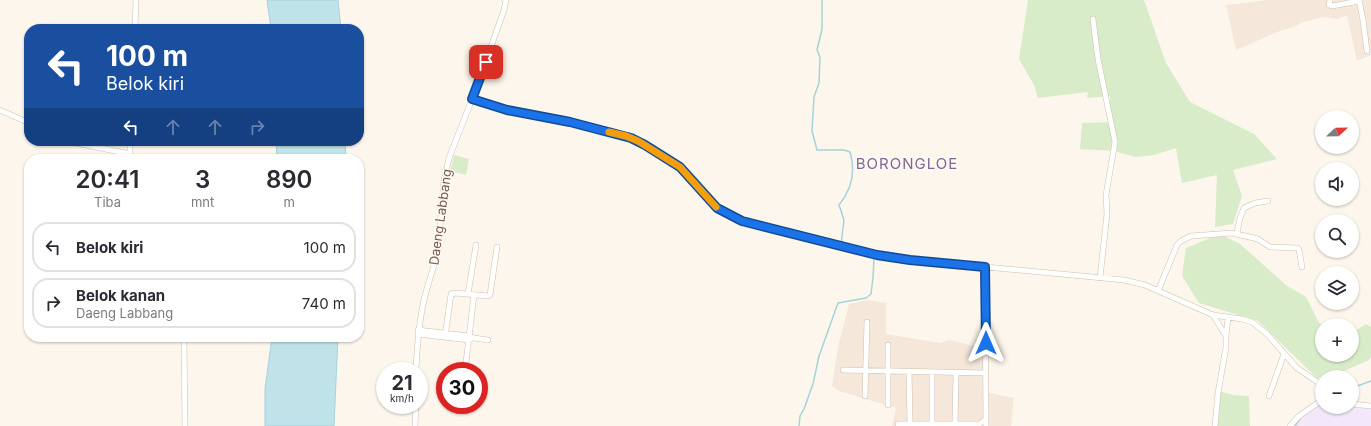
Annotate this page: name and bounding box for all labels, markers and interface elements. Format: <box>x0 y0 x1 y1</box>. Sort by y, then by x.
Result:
text: 100 m <box>106 39 188 73</box>
icon: left <box>40 40 92 92</box>
pin <box>469 45 503 79</box>
icon: arrive <box>475 51 497 73</box>
text: Belok kiri <box>106 73 184 94</box>
north arrow <box>1315 110 1359 154</box>
map controls <box>1315 110 1359 414</box>
icon: left <box>120 116 142 138</box>
icon: ahead <box>162 116 184 138</box>
icon: ahead <box>204 116 226 138</box>
icon: right <box>246 116 268 138</box>
district label: BORONGLOE <box>856 154 958 173</box>
button: sound <box>1315 162 1359 206</box>
text: 20:41 <box>76 165 139 194</box>
text: 3 <box>195 165 210 194</box>
text: 890 <box>266 165 312 194</box>
street label: Daeng Labbang <box>425 168 455 266</box>
text: Tiba <box>94 194 121 210</box>
text: mnt <box>191 194 214 210</box>
text: m <box>283 194 295 210</box>
button: search <box>1315 214 1359 258</box>
icon: left <box>42 236 64 258</box>
text: Belok kiri <box>76 238 143 257</box>
text: 100 m <box>304 238 346 257</box>
button: layers <box>1315 266 1359 310</box>
text: Belok kanan <box>76 286 165 305</box>
icon: right <box>42 292 64 314</box>
text: 740 m <box>302 294 346 313</box>
text: Daeng Labbang <box>76 305 173 321</box>
button: + <box>1315 318 1359 362</box>
position arrow <box>965 322 1007 364</box>
speed limit sign: 30 <box>436 362 488 414</box>
button: − <box>1315 370 1359 414</box>
text: 21 <box>391 371 413 395</box>
text: km/h <box>390 392 414 404</box>

